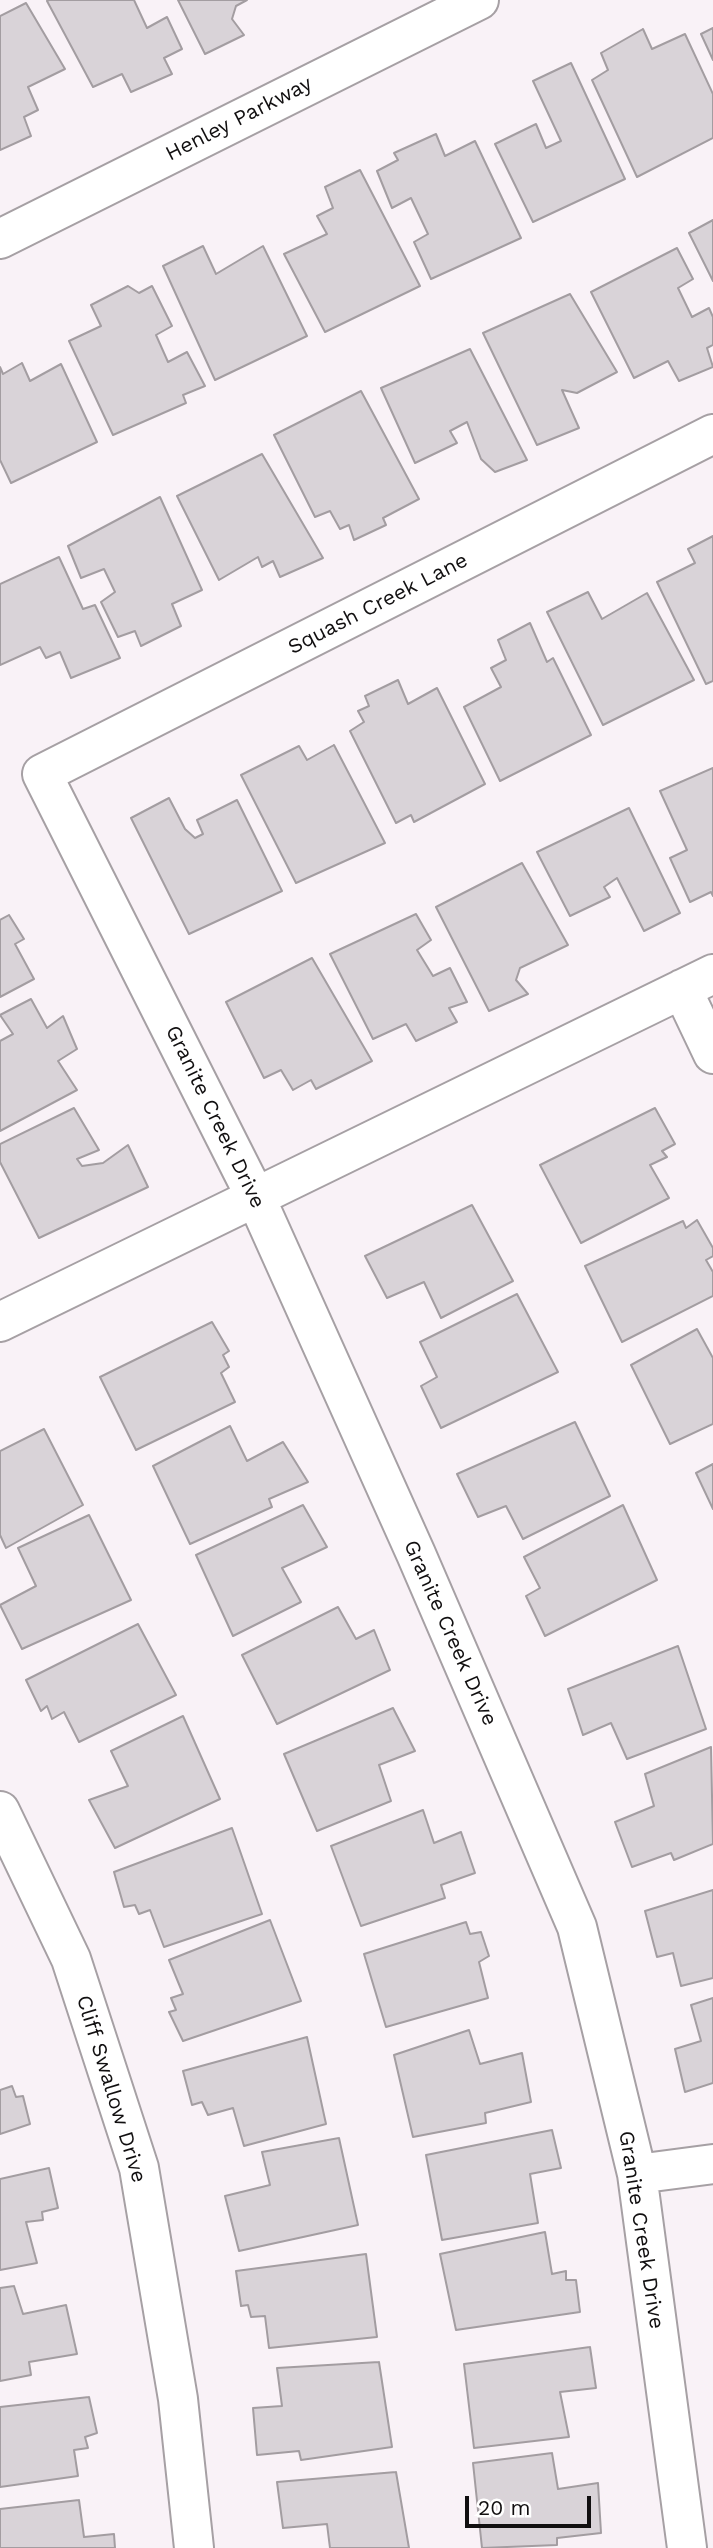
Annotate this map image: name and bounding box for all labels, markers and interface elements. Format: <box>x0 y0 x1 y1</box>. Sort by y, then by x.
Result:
street label: Henley Parkway <box>162 71 316 167</box>
street label: Squash Creek Lane <box>284 548 472 660</box>
street label: Granite Creek Drive <box>160 1022 270 1212</box>
street label: Granite Creek Drive <box>398 1536 502 1730</box>
street label: Cliff Swallow Drive <box>70 1992 152 2186</box>
street label: Granite Creek Drive <box>613 2129 669 2331</box>
scale bar <box>468 2482 594 2526</box>
text: 20 m <box>478 2495 530 2520</box>

